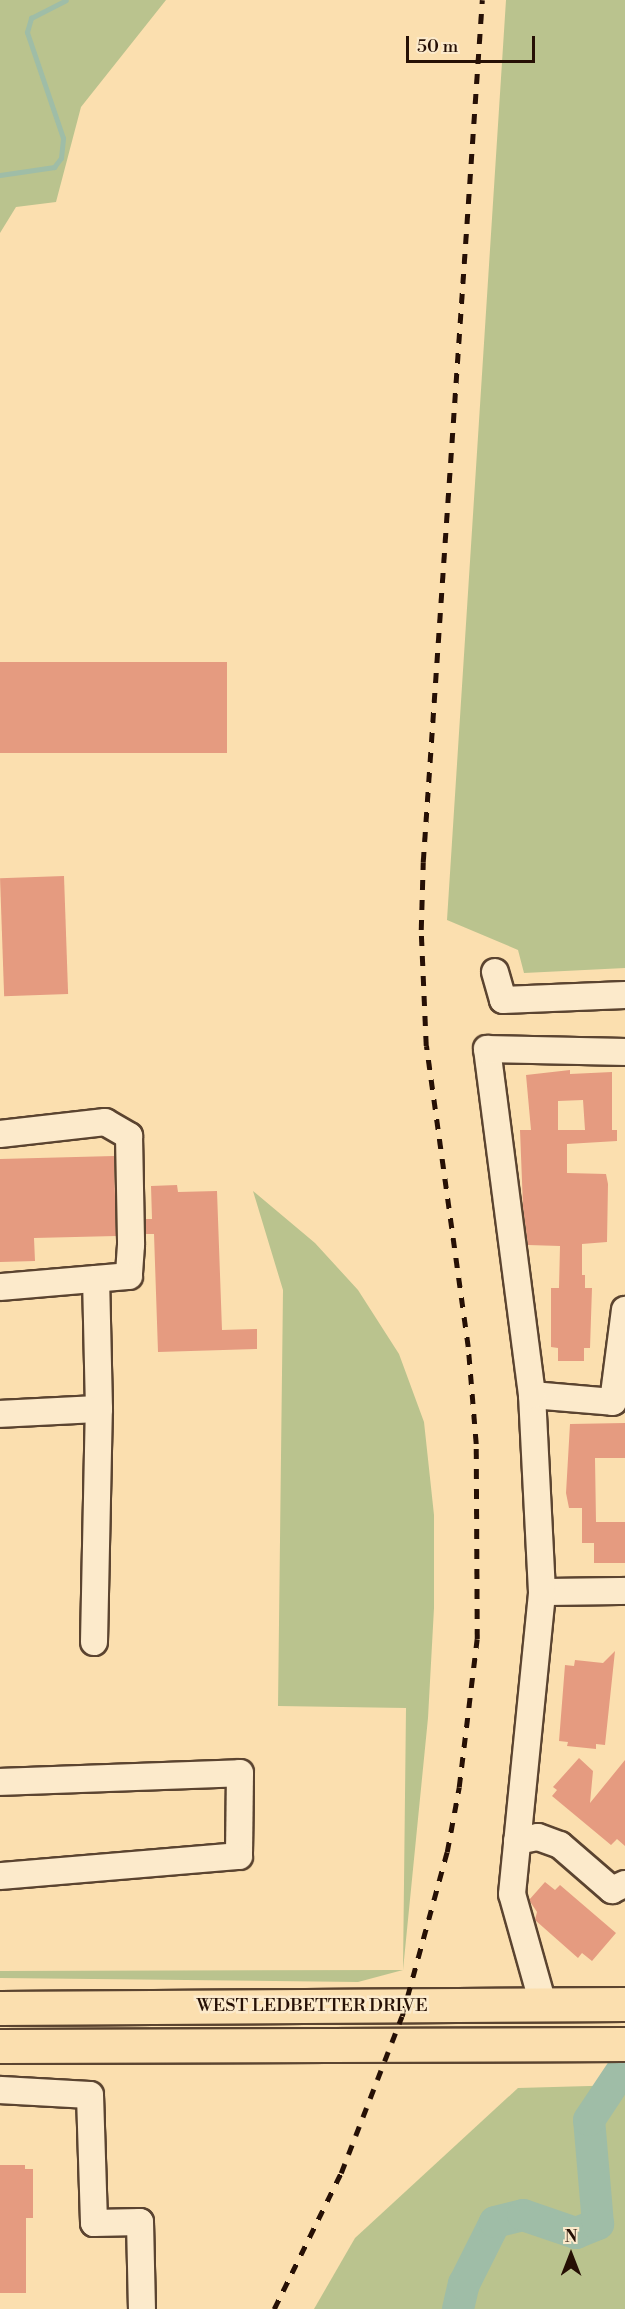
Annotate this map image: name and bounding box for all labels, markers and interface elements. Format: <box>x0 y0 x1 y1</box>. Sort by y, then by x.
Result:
scale bar <box>409 24 538 62</box>
text: 50 m <box>417 35 458 58</box>
street label: WEST LEDBETTER DRIVE <box>196 1995 428 2017</box>
north arrow <box>541 2225 601 2285</box>
text: N <box>565 2227 577 2247</box>

